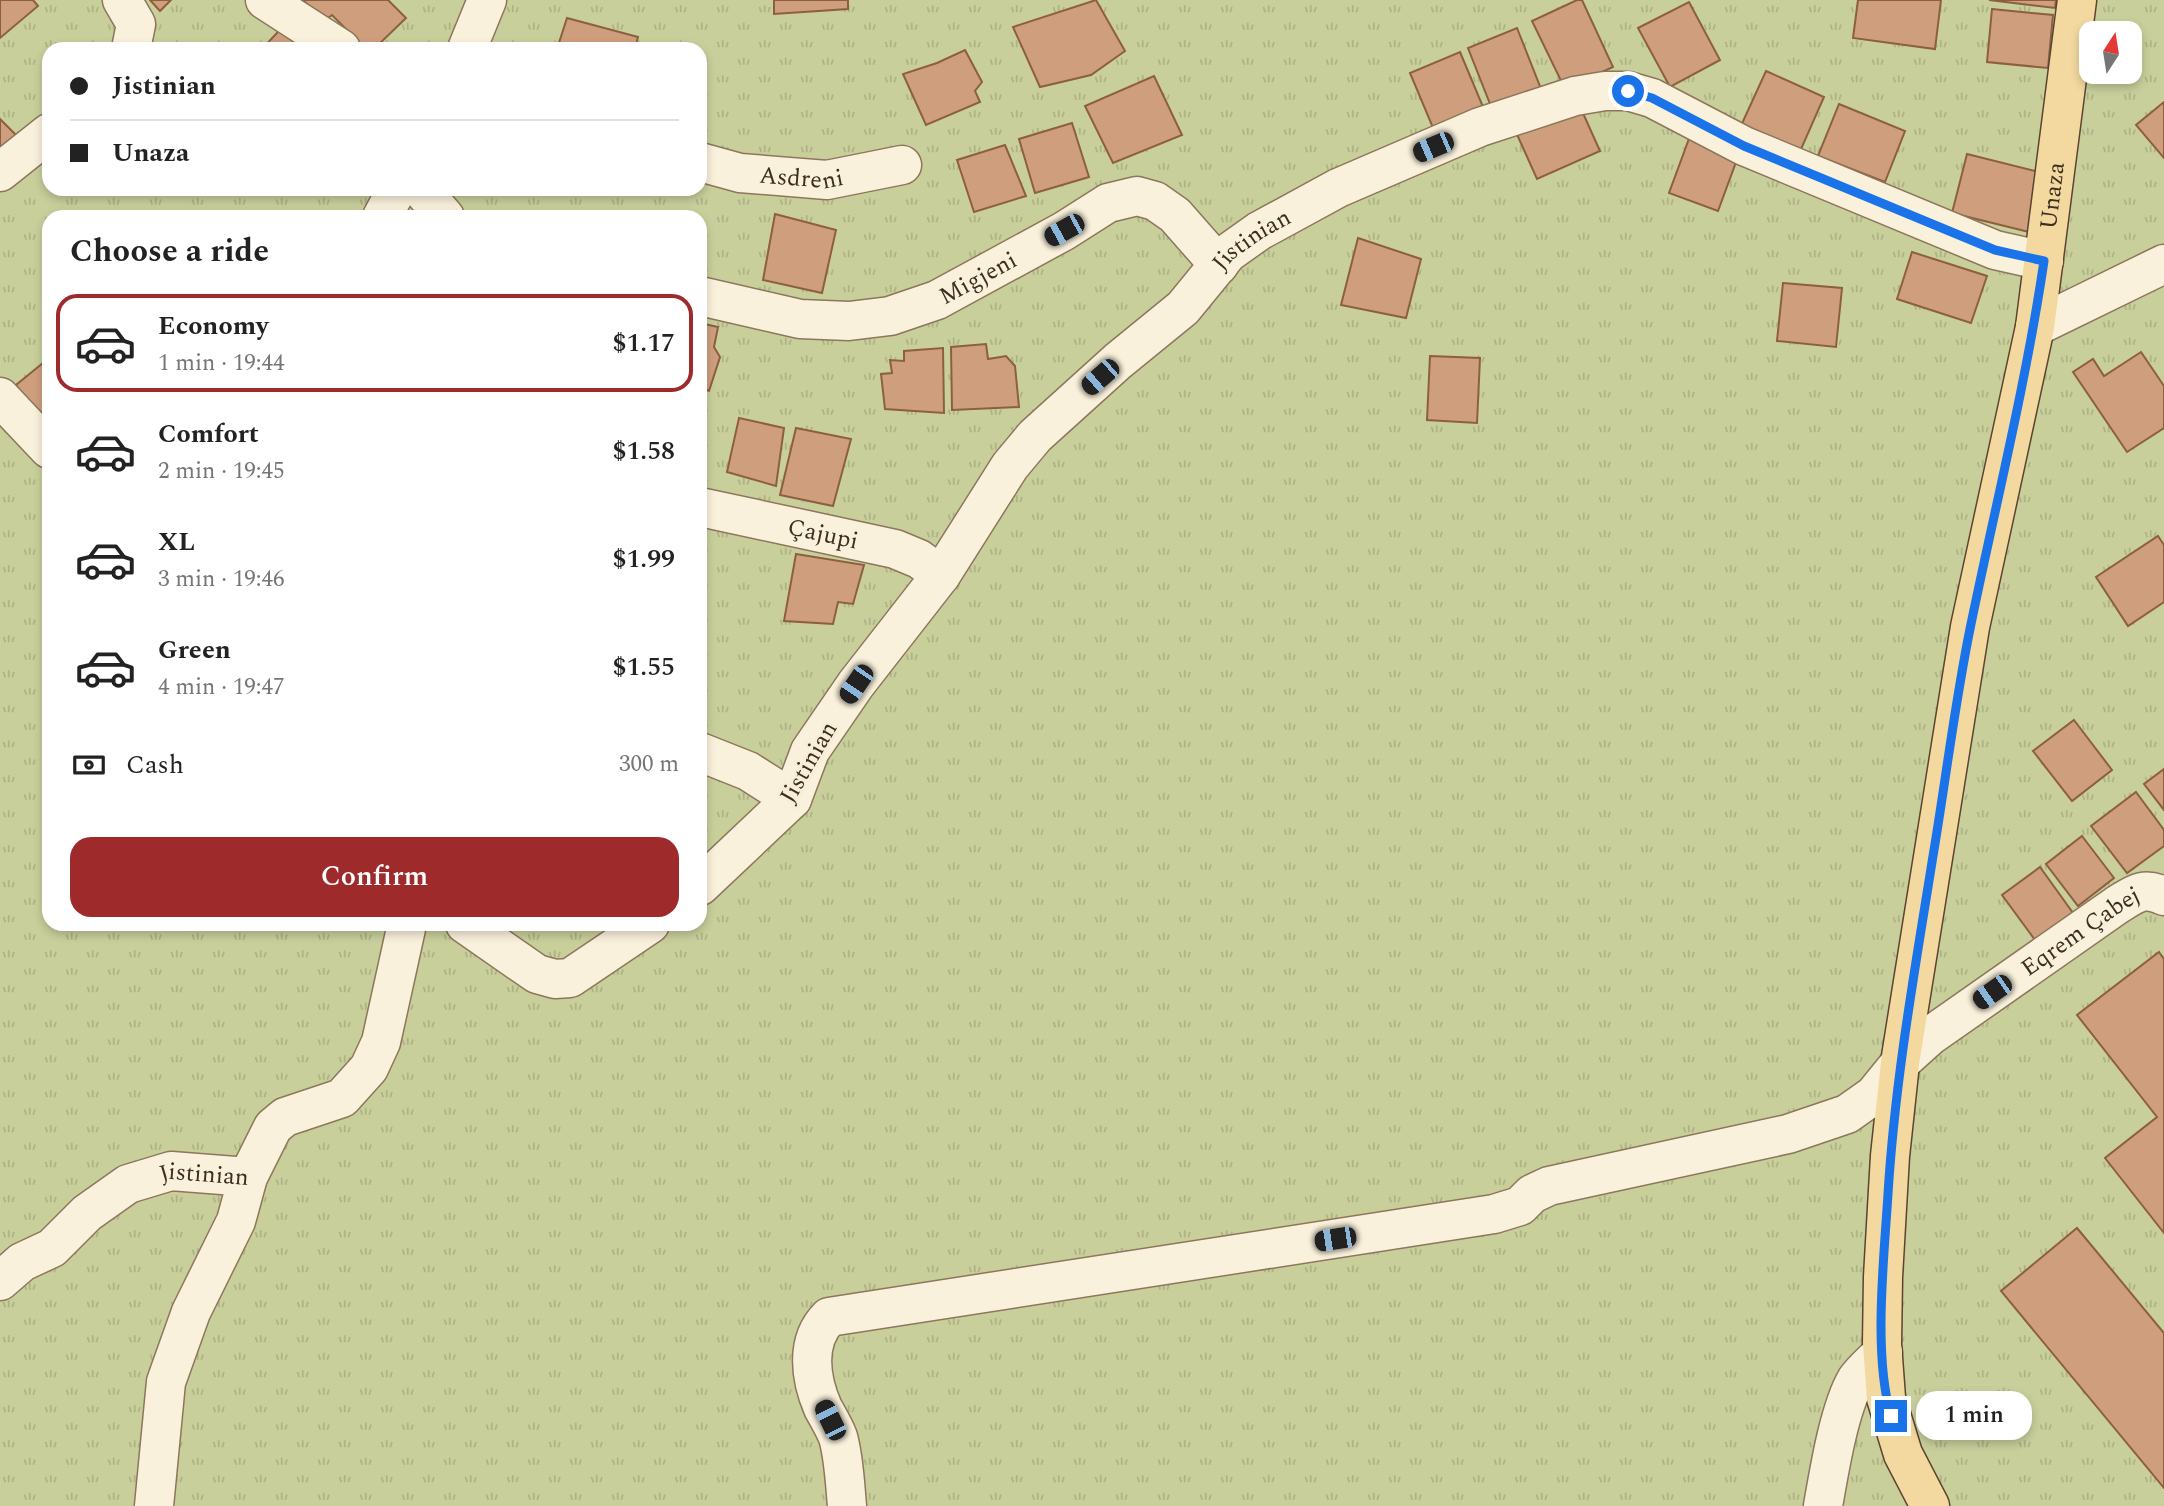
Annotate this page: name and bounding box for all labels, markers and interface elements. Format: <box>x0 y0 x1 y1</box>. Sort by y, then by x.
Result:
north arrow <box>2079 21 2142 84</box>
map controls <box>2079 21 2142 84</box>
text: Jistinian <box>112 66 216 106</box>
route start <box>1612 75 1644 107</box>
car <box>1410 129 1457 165</box>
text: Unaza <box>112 133 189 173</box>
street label: Asdreni <box>758 158 847 200</box>
street label: Unaza <box>2031 160 2075 232</box>
street label: Jistinian <box>1203 200 1298 279</box>
car <box>1041 211 1088 249</box>
text: Choose a ride <box>70 227 269 276</box>
street label: Migjeni <box>933 243 1024 315</box>
text: Economy <box>158 306 268 346</box>
icon: car <box>74 312 137 375</box>
text: $1.17 <box>612 323 675 363</box>
text: 1 min · 19:44 <box>158 346 285 381</box>
car <box>1078 355 1123 399</box>
text: Comfort <box>158 414 259 454</box>
icon: car <box>74 420 137 483</box>
text: $1.58 <box>612 431 675 471</box>
text: 2 min · 19:45 <box>158 454 285 489</box>
street label: Çajupi <box>784 509 862 560</box>
text: XL <box>158 522 195 562</box>
icon: car <box>74 528 137 591</box>
text: $1.99 <box>612 539 675 579</box>
text: 3 min · 19:46 <box>158 562 285 597</box>
text: Green <box>158 630 231 670</box>
icon: car <box>74 636 137 699</box>
text: $1.55 <box>612 647 675 687</box>
car <box>836 661 877 707</box>
text: 4 min · 19:47 <box>158 670 285 705</box>
street label: Jistinian <box>771 715 847 810</box>
text: Cash <box>126 745 184 785</box>
icon: cash <box>70 746 108 784</box>
text: 300 m <box>619 747 679 782</box>
button: Confirm <box>70 837 679 917</box>
street label: Eqrem Çabej <box>2014 877 2146 986</box>
car <box>1969 971 2016 1013</box>
street label: Jistinian <box>155 1154 250 1196</box>
car <box>1313 1225 1358 1253</box>
callout: 1 min <box>1916 1392 2031 1440</box>
car <box>812 1397 849 1443</box>
text: 1 min <box>1944 1398 2004 1433</box>
route end <box>1875 1400 1907 1432</box>

